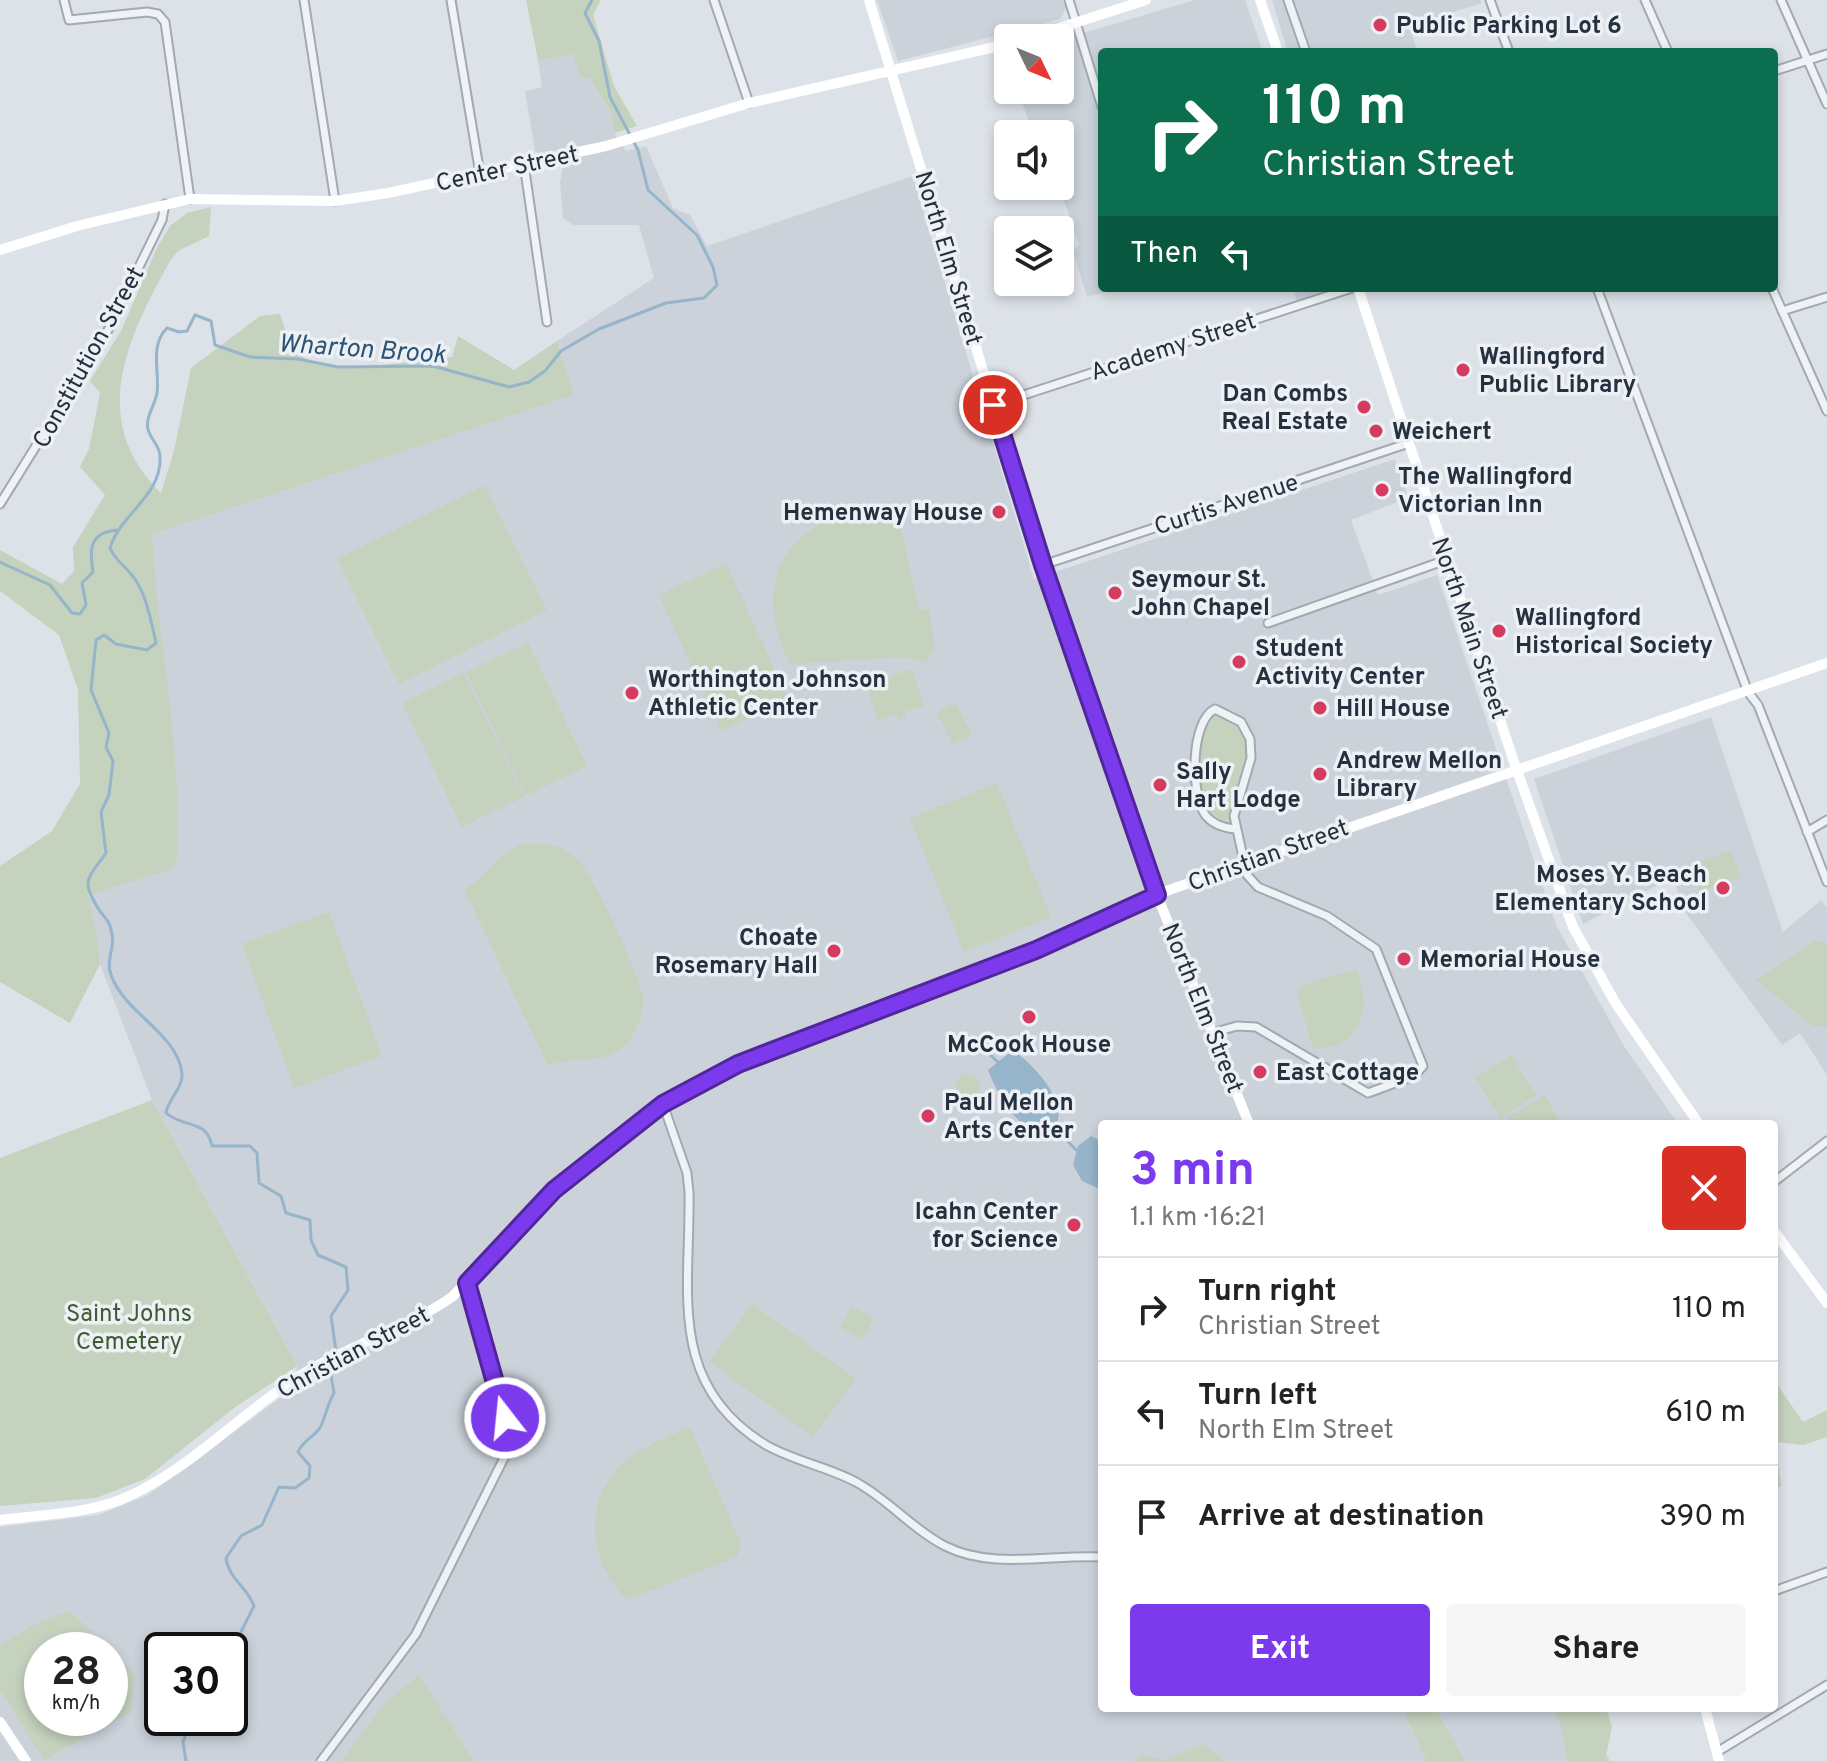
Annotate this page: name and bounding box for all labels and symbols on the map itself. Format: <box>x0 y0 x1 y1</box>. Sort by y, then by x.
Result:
place label: Public Parking Lot 6 <box>1396 12 1622 42</box>
marker: Public Parking Lot 6 <box>1371 16 1389 34</box>
north arrow <box>994 24 1074 104</box>
street label: Center Street <box>433 140 581 200</box>
street label: North Elm Street <box>906 168 988 349</box>
street label: Constitution Street <box>27 262 152 454</box>
street label: Academy Street <box>1087 307 1260 389</box>
water label: Wharton Brook <box>277 328 448 373</box>
place label: Wallingford Public Library <box>1479 343 1636 401</box>
marker: Wallingford Public Library <box>1454 361 1472 379</box>
pin <box>959 371 1027 439</box>
place label: Dan Combs Real Estate <box>1222 380 1348 438</box>
marker: Dan Combs Real Estate <box>1355 398 1373 416</box>
place label: Weichert <box>1392 418 1492 448</box>
marker: Weichert <box>1367 422 1385 440</box>
place label: The Wallingford Victorian Inn <box>1398 463 1573 521</box>
street label: Curtis Avenue <box>1151 468 1302 543</box>
marker: The Wallingford Victorian Inn <box>1373 481 1391 499</box>
place label: Hemenway House <box>783 499 983 529</box>
marker: Hemenway House <box>990 503 1008 521</box>
street label: North Main Street <box>1423 534 1513 723</box>
place label: Seymour St. John Chapel <box>1131 566 1270 624</box>
marker: Seymour St. John Chapel <box>1106 584 1124 602</box>
place label: Wallingford Historical Society <box>1515 604 1713 662</box>
marker: Wallingford Historical Society <box>1490 622 1508 640</box>
place label: Student Activity Center <box>1255 635 1425 693</box>
marker: Student Activity Center <box>1230 653 1248 671</box>
place label: Worthington Johnson Athletic Center <box>648 666 886 724</box>
marker: Worthington Johnson Athletic Center <box>623 684 641 702</box>
place label: Hill House <box>1336 695 1450 725</box>
marker: Hill House <box>1311 699 1329 717</box>
place label: Andrew Mellon Library <box>1336 747 1502 805</box>
place label: Sally Hart Lodge <box>1176 758 1301 816</box>
marker: Andrew Mellon Library <box>1311 765 1329 783</box>
marker: Sally Hart Lodge <box>1151 776 1169 794</box>
street label: Christian Street <box>1184 814 1353 900</box>
place label: Moses Y. Beach Elementary School <box>1495 861 1707 919</box>
marker: Moses Y. Beach Elementary School <box>1714 879 1732 897</box>
street label: North Elm Street <box>1153 919 1249 1098</box>
place label: Choate Rosemary Hall <box>655 924 818 982</box>
marker: Choate Rosemary Hall <box>825 942 843 960</box>
place label: Memorial House <box>1420 946 1601 976</box>
marker: Memorial House <box>1395 950 1413 968</box>
marker: McCook House <box>1020 1008 1038 1026</box>
place label: McCook House <box>947 1031 1111 1061</box>
place label: East Cottage <box>1276 1059 1419 1089</box>
marker: East Cottage <box>1251 1063 1269 1081</box>
place label: Paul Mellon Arts Center <box>944 1089 1074 1147</box>
marker: Paul Mellon Arts Center <box>919 1107 937 1125</box>
place label: Icahn Center for Science <box>915 1198 1058 1256</box>
marker: Icahn Center for Science <box>1065 1216 1083 1234</box>
park label: Saint Johns Cemetery <box>66 1300 192 1358</box>
street label: Christian Street <box>272 1301 435 1407</box>
position arrow <box>463 1376 547 1460</box>
speed limit sign: 30 <box>144 1632 248 1736</box>

